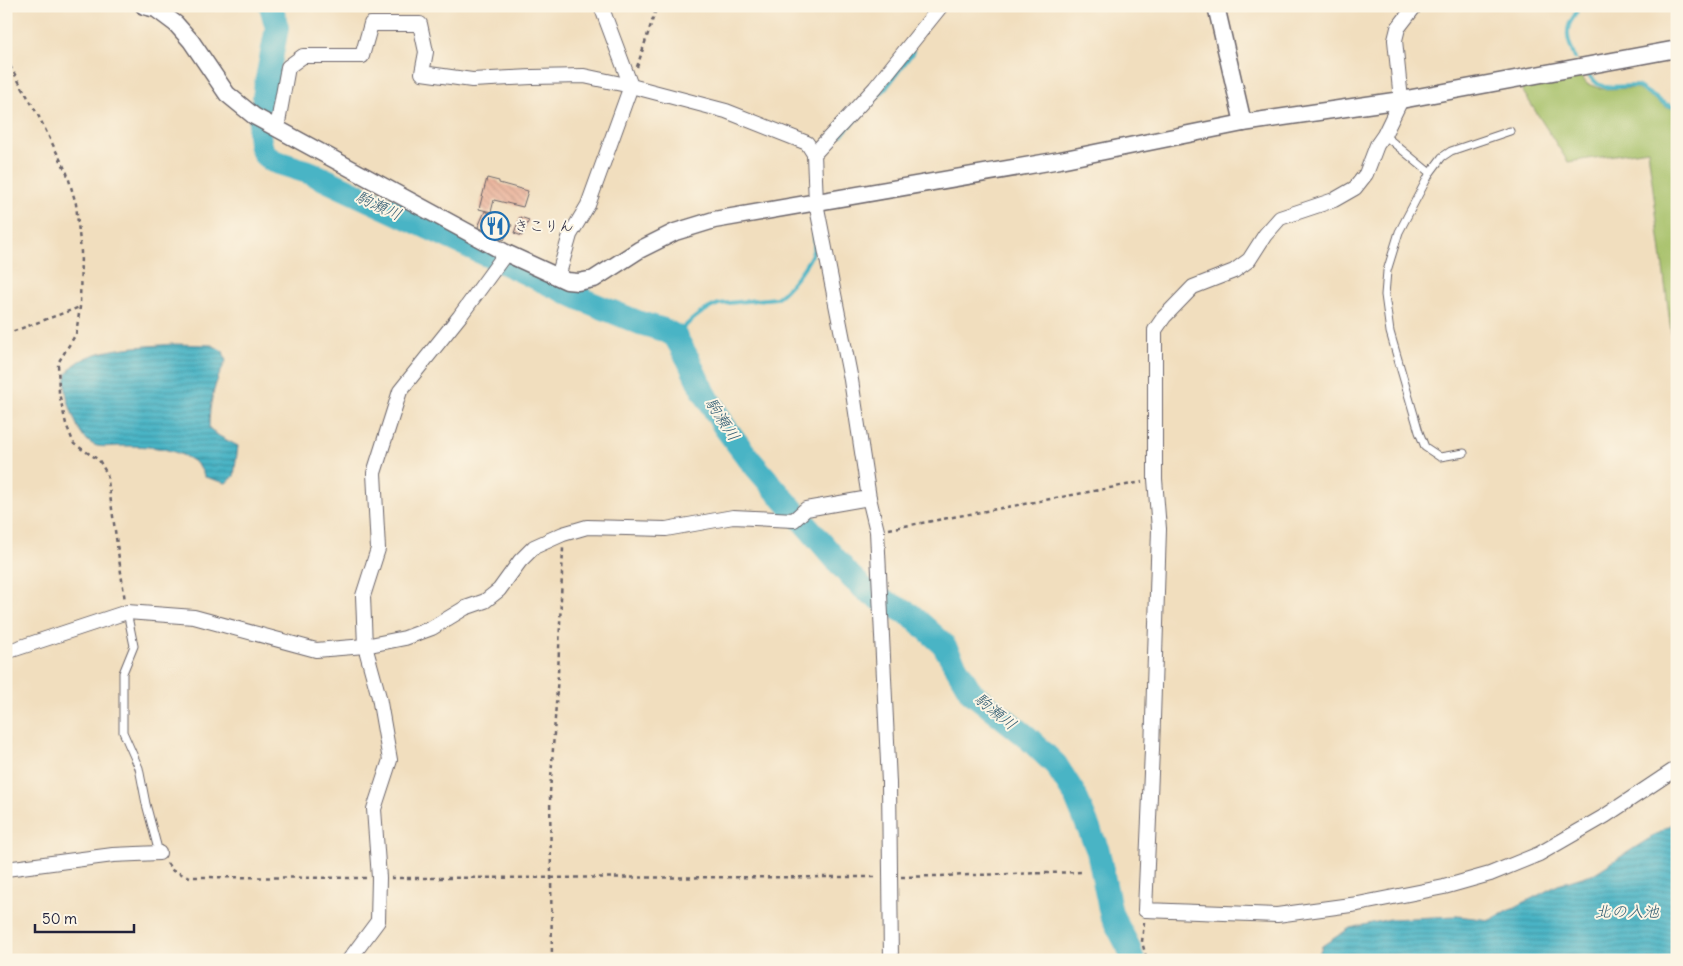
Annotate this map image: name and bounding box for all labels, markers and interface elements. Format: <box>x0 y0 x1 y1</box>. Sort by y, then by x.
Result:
water label: 駒瀬川 <box>353 186 405 224</box>
restaurant icon: きこりん <box>480 211 510 241</box>
place label: きこりん <box>514 216 574 235</box>
water label: 駒瀬川 <box>702 393 744 445</box>
water label: 駒瀬川 <box>971 688 1021 734</box>
scale bar <box>35 901 134 933</box>
water label: 北の入池 <box>1595 901 1660 921</box>
text: 50 m <box>42 909 77 928</box>

